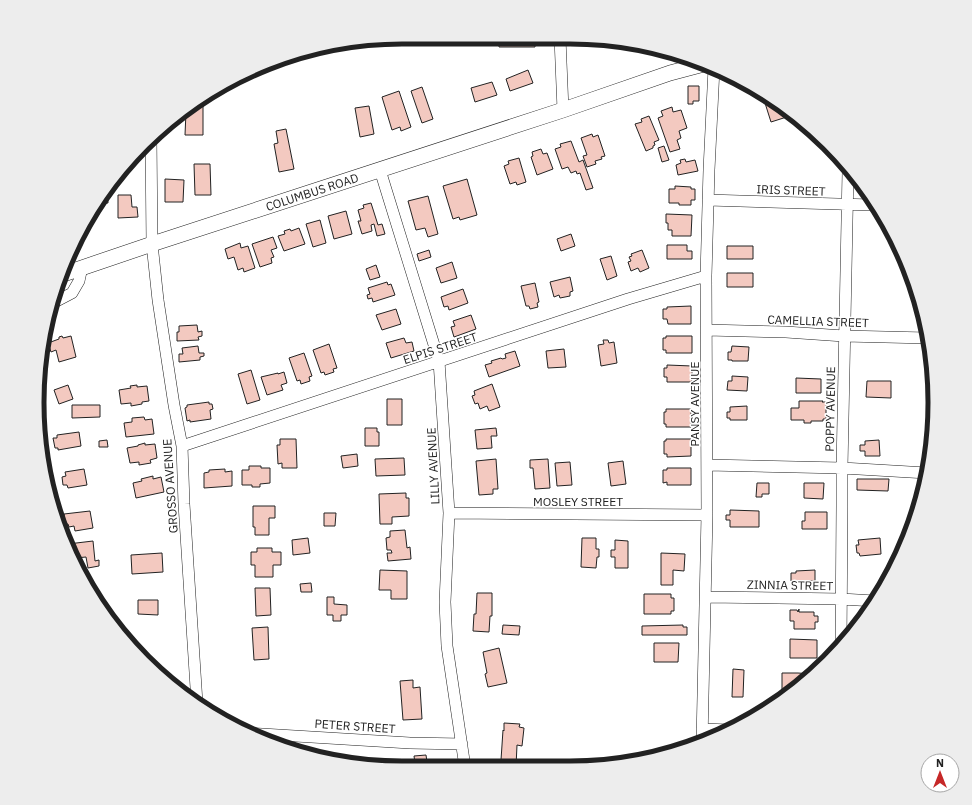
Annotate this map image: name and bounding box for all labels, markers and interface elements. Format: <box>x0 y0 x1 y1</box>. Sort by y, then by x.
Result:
street label: COLUMBUS ROAD <box>264 170 360 214</box>
street label: IRIS STREET <box>756 181 826 199</box>
street label: CAMELLIA STREET <box>767 312 869 330</box>
street label: ELPIS STREET <box>401 329 479 367</box>
street label: PANSY AVENUE <box>687 362 702 446</box>
street label: POPPY AVENUE <box>822 366 838 452</box>
street label: LILLY AVENUE <box>423 427 443 505</box>
street label: GROSSO AVENUE <box>159 438 181 534</box>
street label: MOSLEY STREET <box>533 494 623 509</box>
street label: ZINNIA STREET <box>747 577 833 593</box>
street label: PETER STREET <box>314 716 396 736</box>
north arrow <box>920 753 960 793</box>
text: N <box>936 756 944 770</box>

